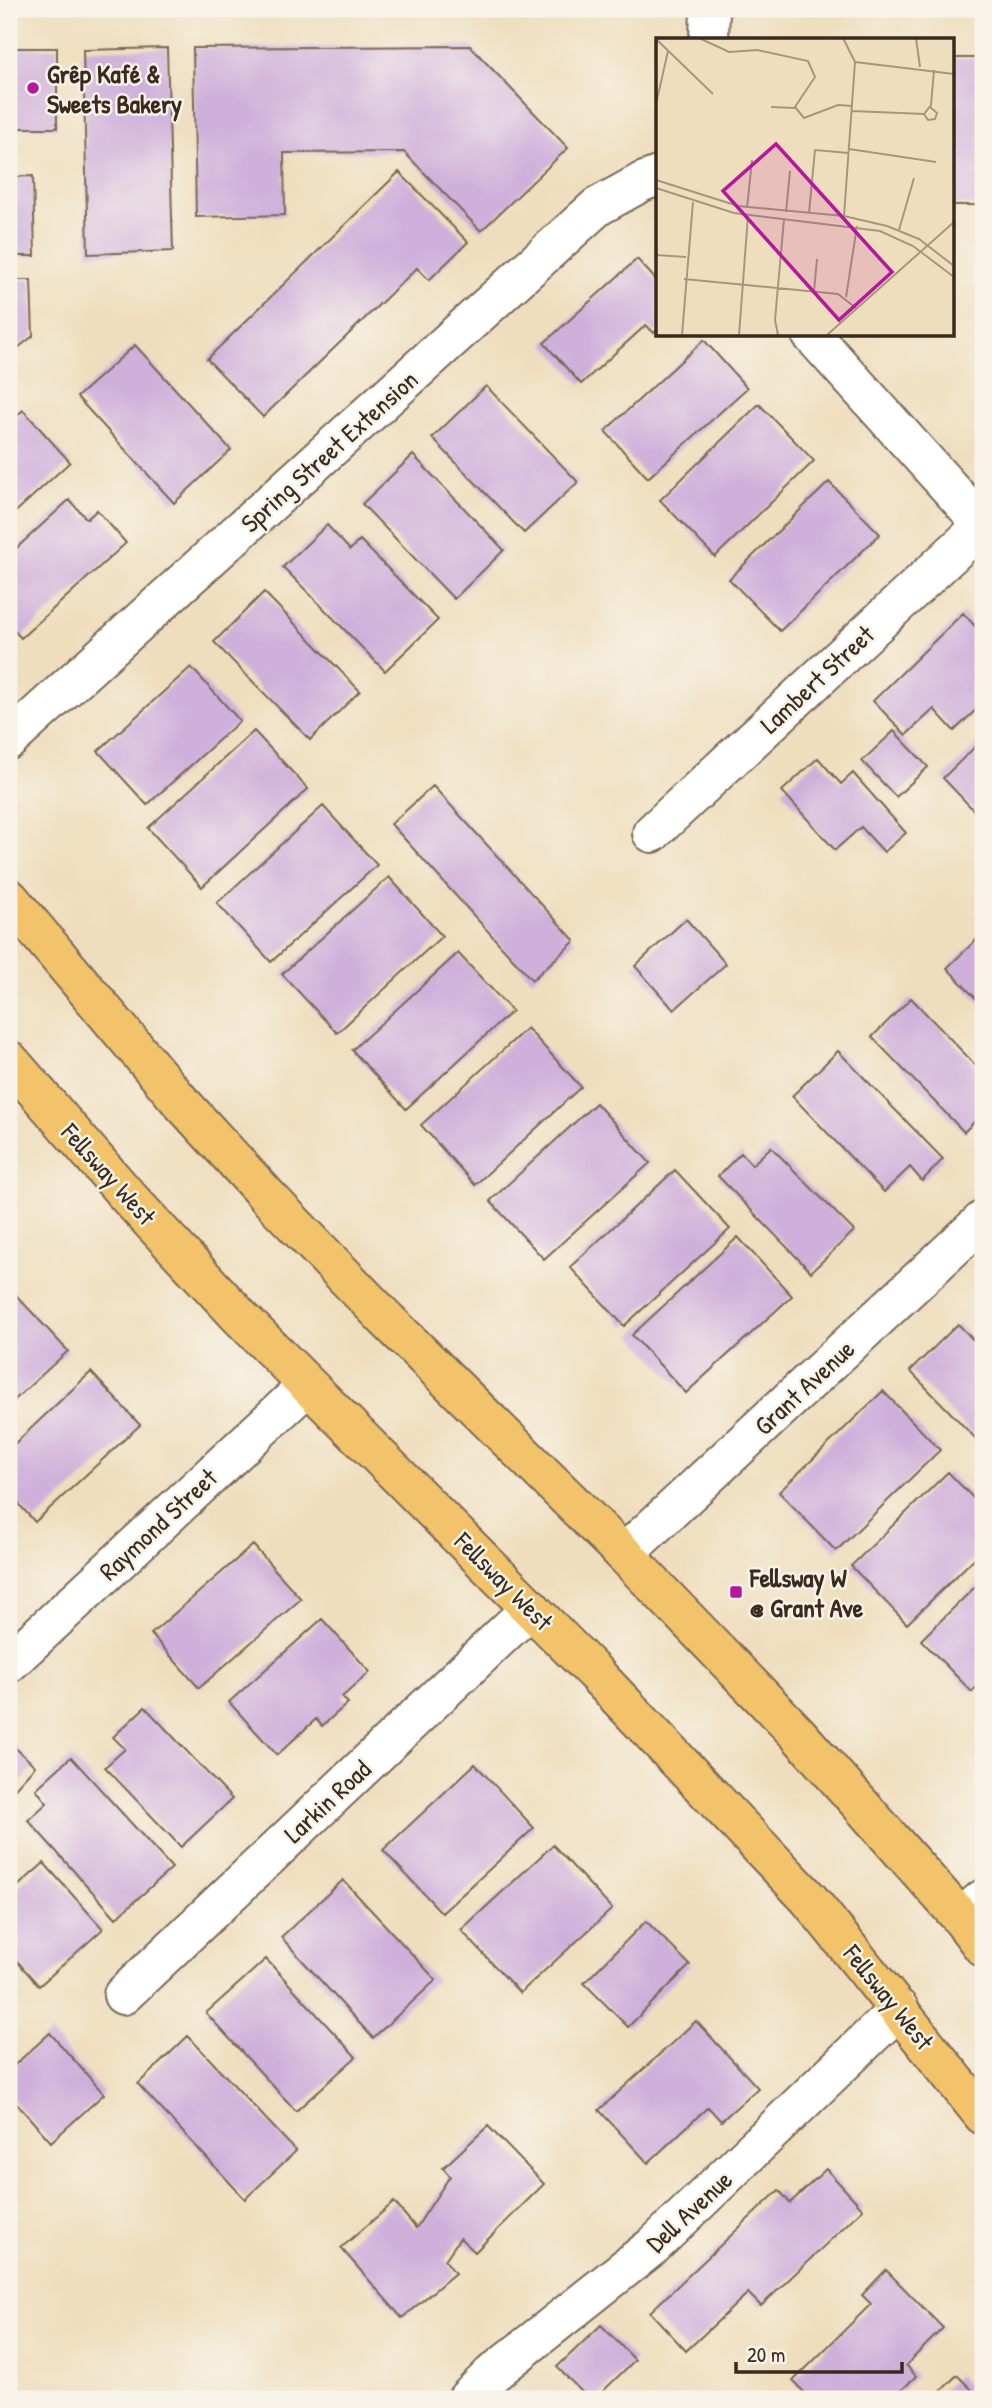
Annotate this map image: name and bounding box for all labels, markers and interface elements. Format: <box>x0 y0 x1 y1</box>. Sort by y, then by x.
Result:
inset map <box>656 38 954 336</box>
place label: Grêp Kafé & Sweets Bakery <box>47 56 182 122</box>
marker: Grêp Kafé & Sweets Bakery <box>25 80 41 96</box>
street label: Spring Street Extension <box>233 362 425 540</box>
street label: Lambert Street <box>752 616 882 741</box>
street label: Fellsway West <box>53 1115 165 1233</box>
street label: Grant Avenue <box>746 1331 862 1443</box>
street label: Raymond Street <box>91 1459 225 1588</box>
street label: Fellsway West <box>446 1523 562 1639</box>
place label: Fellsway W @ Grant Ave <box>749 1560 864 1625</box>
marker: Fellsway W @ Grant Ave <box>728 1584 744 1600</box>
street label: Larkin Road <box>276 1752 378 1850</box>
street label: Fellsway West <box>835 1936 943 2058</box>
street label: Dell Avenue <box>638 2162 740 2260</box>
scale bar <box>736 2331 903 2375</box>
text: 20 m <box>747 2340 785 2369</box>

